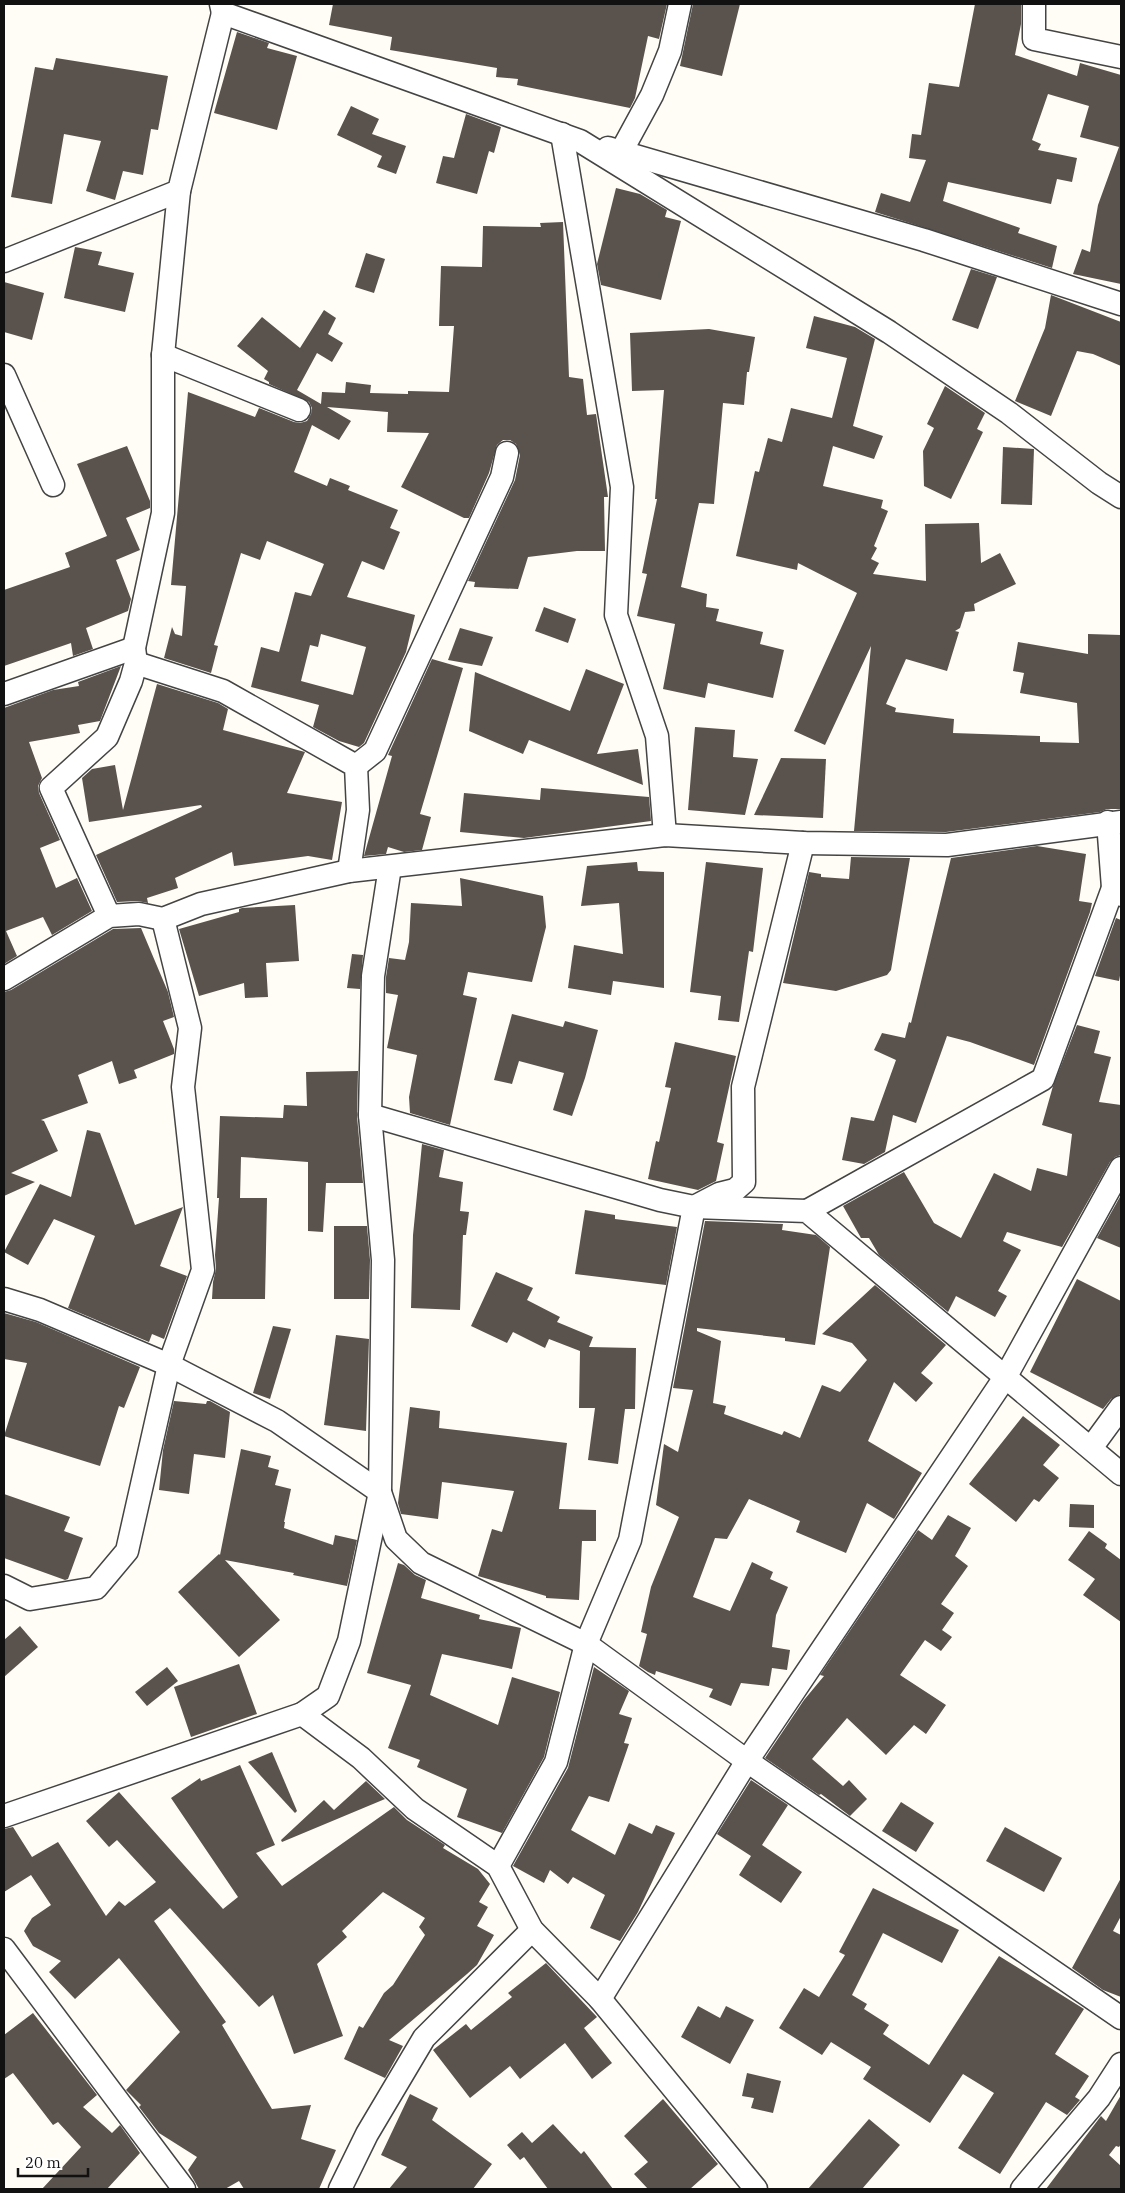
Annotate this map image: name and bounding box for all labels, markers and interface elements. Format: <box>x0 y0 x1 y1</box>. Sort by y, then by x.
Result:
scale bar <box>18 2146 88 2178</box>
text: 20 m <box>25 2153 61 2172</box>

